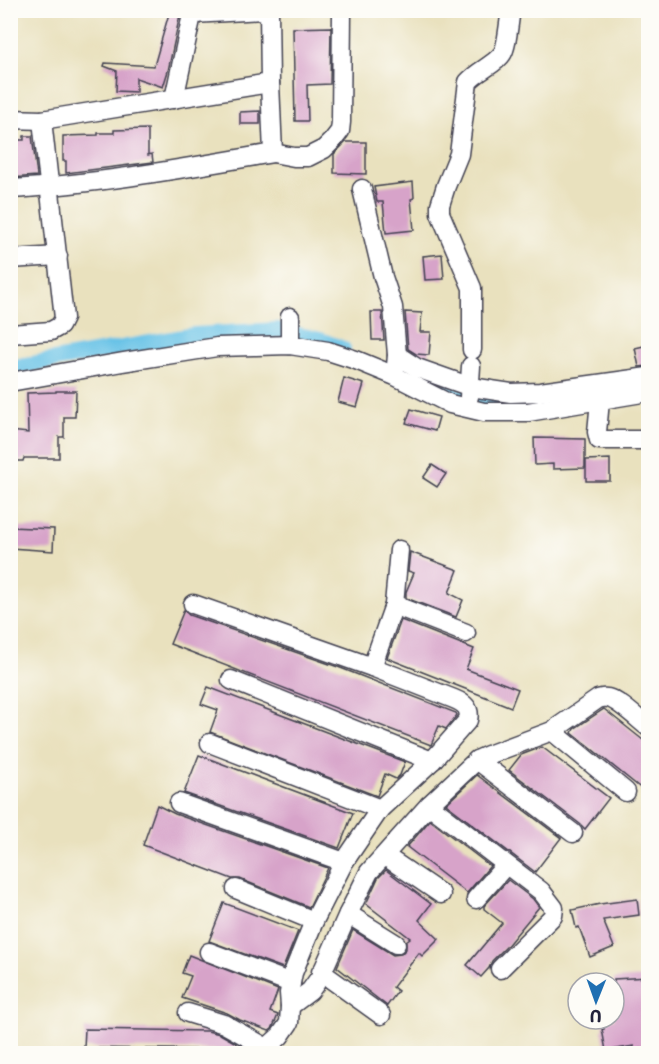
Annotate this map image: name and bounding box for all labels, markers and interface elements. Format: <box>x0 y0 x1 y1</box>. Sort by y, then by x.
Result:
north arrow <box>566 971 626 1031</box>
text: U <box>589 1005 602 1029</box>

